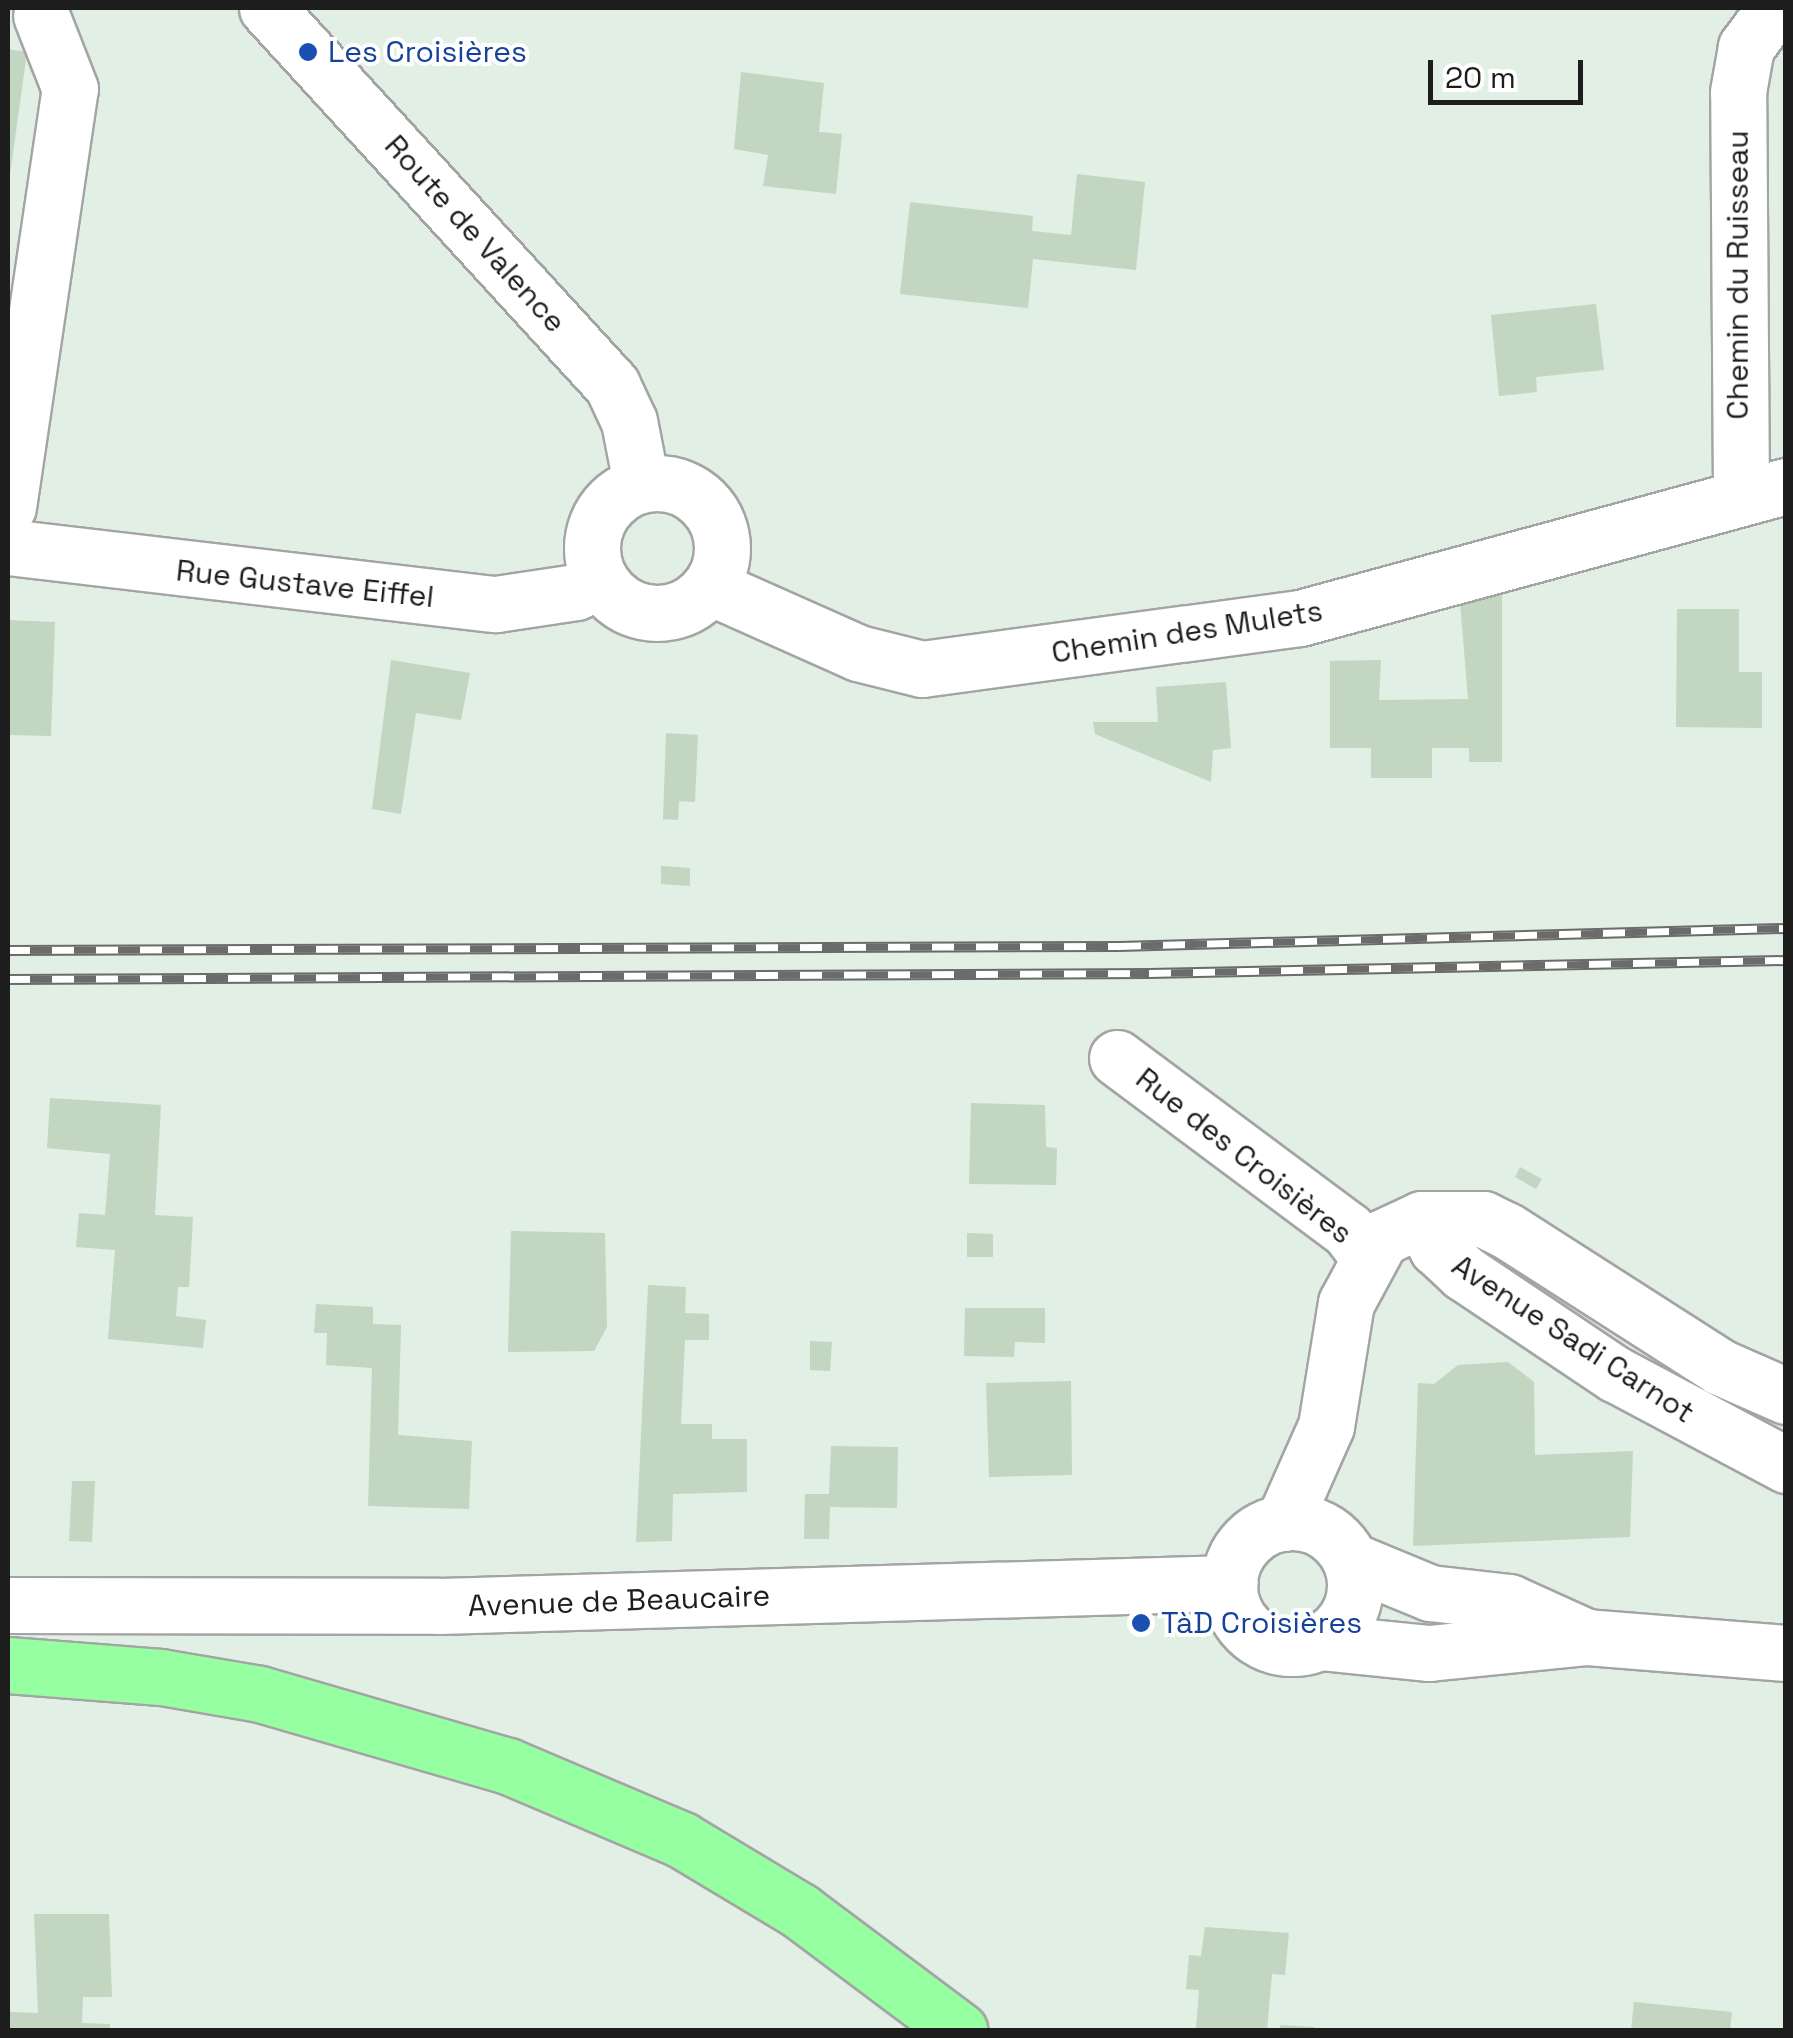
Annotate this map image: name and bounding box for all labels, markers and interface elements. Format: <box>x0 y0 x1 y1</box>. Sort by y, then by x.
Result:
place label: Les Croisières <box>328 34 527 70</box>
scale bar <box>1433 40 1588 102</box>
marker: Les Croisières <box>297 41 319 63</box>
text: 20 m <box>1445 58 1516 97</box>
street label: Route de Valence <box>377 128 573 340</box>
street label: Chemin du Ruisseau <box>1720 130 1756 420</box>
street label: Rue Gustave Eiffel <box>174 553 436 615</box>
street label: Chemin des Mulets <box>1049 593 1325 671</box>
street label: Rue des Croisières <box>1129 1060 1359 1252</box>
street label: Avenue Sadi Carnot <box>1445 1247 1701 1431</box>
street label: Avenue de Beaucaire <box>467 1578 771 1624</box>
place label: TàD Croisières <box>1161 1605 1362 1641</box>
marker: TàD Croisières <box>1130 1612 1152 1634</box>

